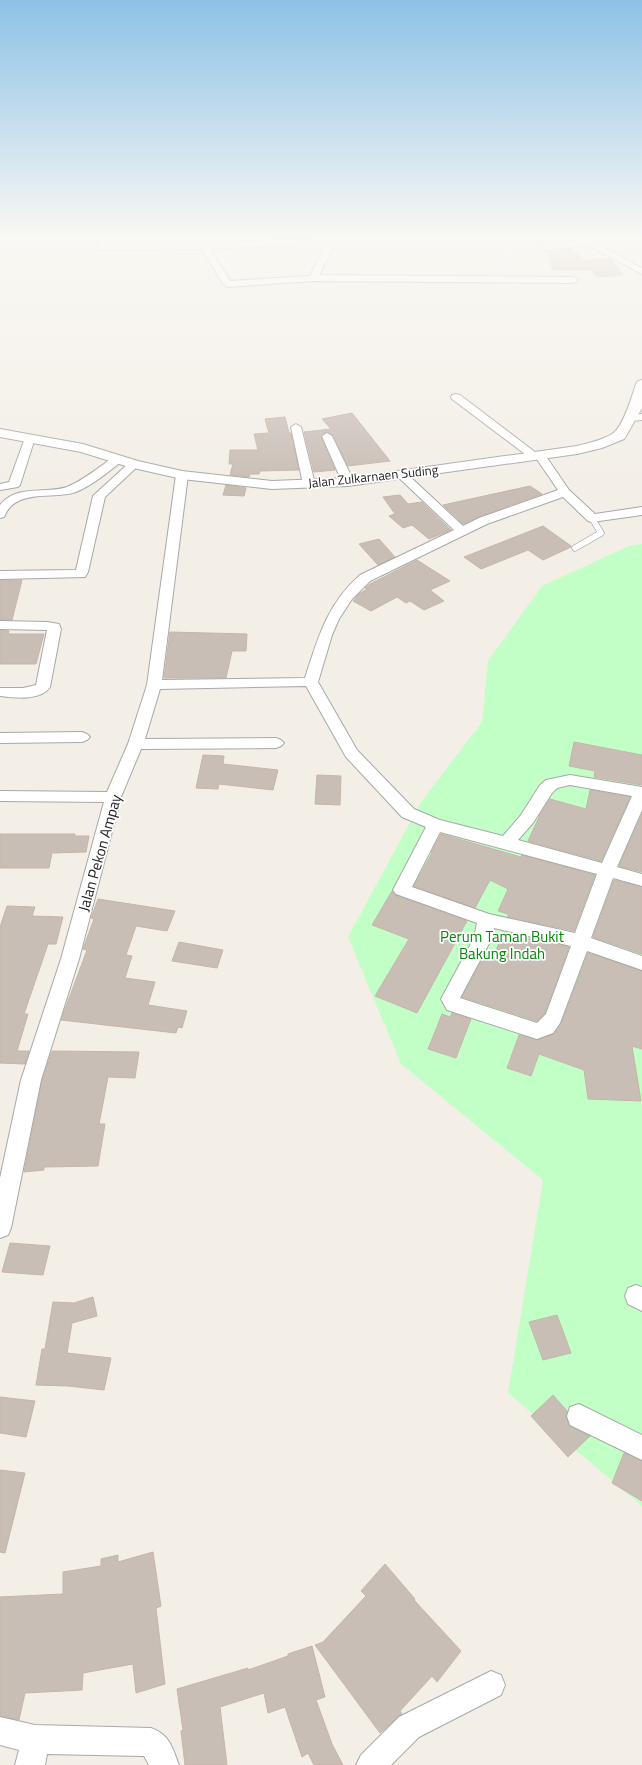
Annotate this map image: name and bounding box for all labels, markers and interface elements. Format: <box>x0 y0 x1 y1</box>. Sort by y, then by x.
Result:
street label: Jalan Zulkarnaen Suding <box>307 459 439 493</box>
street label: Jalan Pekon Ampay <box>72 792 127 914</box>
park label: Perum Taman Bukit Bakung Indah <box>440 925 565 965</box>

